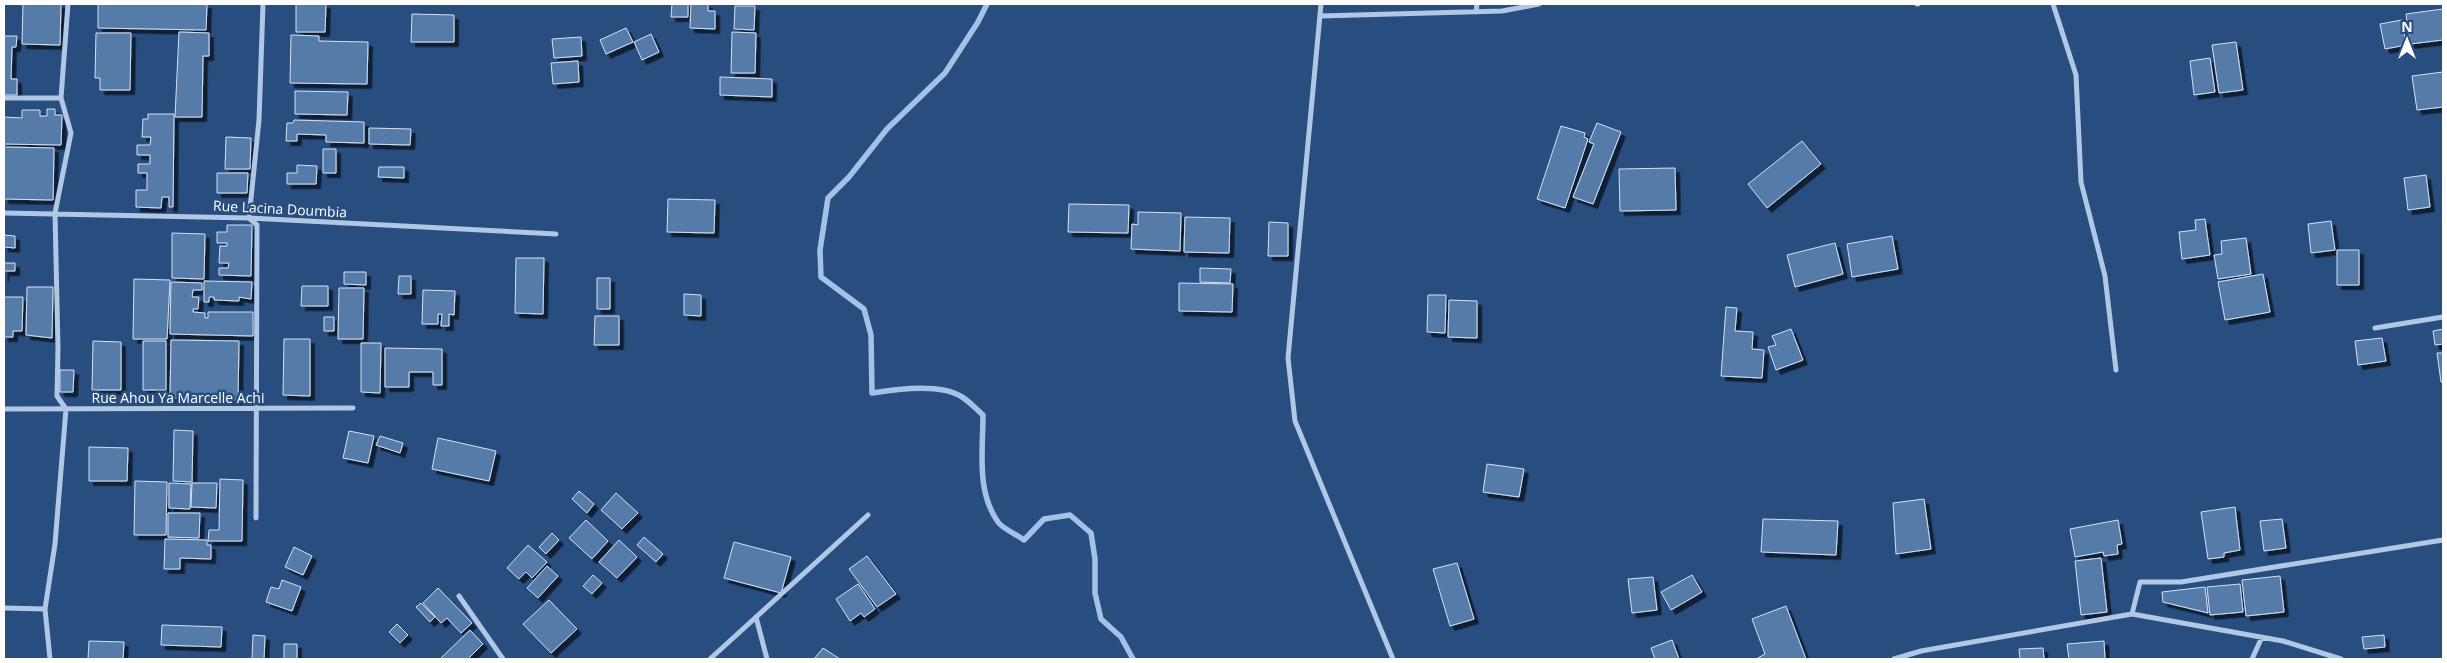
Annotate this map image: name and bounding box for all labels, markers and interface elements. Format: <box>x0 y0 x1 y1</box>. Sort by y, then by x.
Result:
north arrow <box>2382 15 2432 65</box>
text: N <box>2401 17 2413 36</box>
street label: Rue Lacina Doumbia <box>213 196 347 221</box>
street label: Rue Ahou Ya Marcelle Achi <box>92 388 264 407</box>

